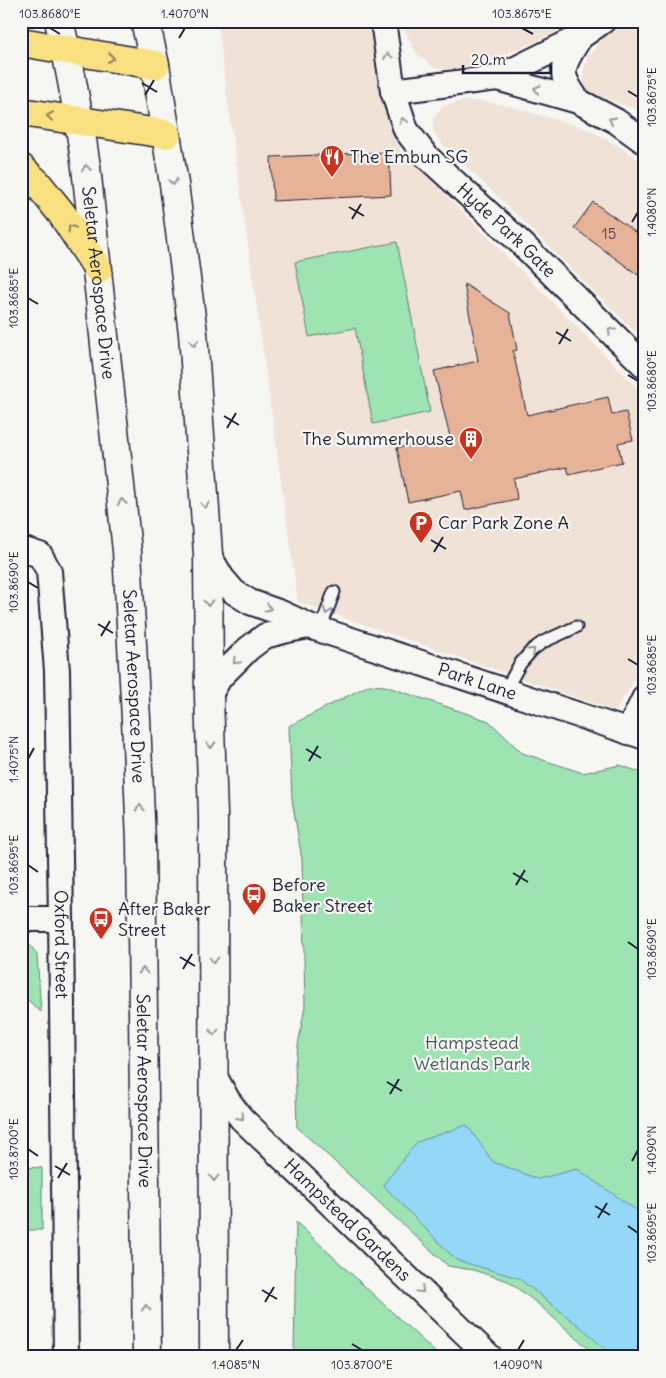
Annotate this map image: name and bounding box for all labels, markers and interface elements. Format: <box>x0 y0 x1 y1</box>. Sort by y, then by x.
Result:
text: 103.8680°E <box>19 6 81 21</box>
text: 1.4070°N <box>161 6 209 21</box>
text: 103.8675°E <box>492 6 552 21</box>
scale bar <box>463 42 551 74</box>
text: 20 m <box>471 50 506 69</box>
one-way arrow <box>106 52 115 62</box>
one-way arrow <box>383 52 394 60</box>
text: 103.8675°E <box>644 67 659 127</box>
one-way arrow <box>534 85 542 95</box>
one-way arrow <box>46 111 54 122</box>
one-way arrow <box>609 116 618 126</box>
one-way arrow <box>399 117 409 126</box>
restaurant icon: The Embun SG <box>319 144 345 178</box>
place label: The Embun SG <box>350 145 468 168</box>
one-way arrow <box>81 164 92 172</box>
one-way arrow <box>168 177 178 186</box>
street label: Hyde Park Gate <box>452 178 561 282</box>
street label: Seletar Aerospace Drive <box>77 185 121 381</box>
text: 1.4080°N <box>644 188 659 236</box>
one-way arrow <box>68 224 77 234</box>
house number: 15 <box>602 224 616 243</box>
text: 103.8685°E <box>6 268 21 328</box>
one-way arrow <box>608 328 617 337</box>
one-way arrow <box>188 339 199 347</box>
text: 103.8680°E <box>644 350 659 412</box>
building icon: The Summerhouse <box>458 426 484 460</box>
place label: The Summerhouse <box>302 427 454 450</box>
one-way arrow <box>117 498 128 506</box>
one-way arrow <box>199 501 210 509</box>
parking icon: Car Park Zone A <box>408 510 434 544</box>
place label: Car Park Zone A <box>438 511 569 534</box>
text: 103.8690°E <box>6 551 21 613</box>
street label: Seletar Aerospace Drive <box>118 588 151 784</box>
one-way arrow <box>203 600 213 607</box>
one-way arrow <box>263 602 272 612</box>
one-way arrow <box>323 606 333 615</box>
text: 103.8685°E <box>644 635 659 695</box>
one-way arrow <box>526 648 535 657</box>
one-way arrow <box>233 655 242 664</box>
street label: Park Lane <box>435 657 520 705</box>
text: 1.4075°N <box>6 736 21 782</box>
one-way arrow <box>206 741 216 749</box>
one-way arrow <box>134 804 145 812</box>
text: 103.8695°E <box>6 835 21 895</box>
place label: Before Baker Street <box>272 873 372 917</box>
bus stop icon: Before Baker Street <box>241 882 267 916</box>
street label: Oxford Street <box>50 890 74 999</box>
place label: After Baker Street <box>118 897 211 941</box>
bus stop icon: After Baker Street <box>88 906 114 940</box>
text: 103.8690°E <box>644 918 659 980</box>
one-way arrow <box>209 956 219 964</box>
one-way arrow <box>137 966 148 974</box>
street label: Seletar Aerospace Drive <box>132 994 157 1188</box>
one-way arrow <box>209 1028 219 1036</box>
park label: Hampstead Wetlands Park <box>414 1031 530 1075</box>
one-way arrow <box>235 1112 244 1121</box>
text: 103.8700°E <box>6 1118 21 1180</box>
text: 1.4090°N <box>644 1126 659 1174</box>
street label: Hampstead Gardens <box>279 1153 416 1286</box>
one-way arrow <box>209 1174 219 1182</box>
text: 103.8695°E <box>644 1203 659 1263</box>
one-way arrow <box>416 1285 425 1294</box>
one-way arrow <box>141 1304 151 1312</box>
text: 1.4085°N <box>212 1357 260 1372</box>
text: 103.8700°E <box>331 1357 393 1372</box>
text: 1.4090°N <box>494 1357 542 1372</box>

